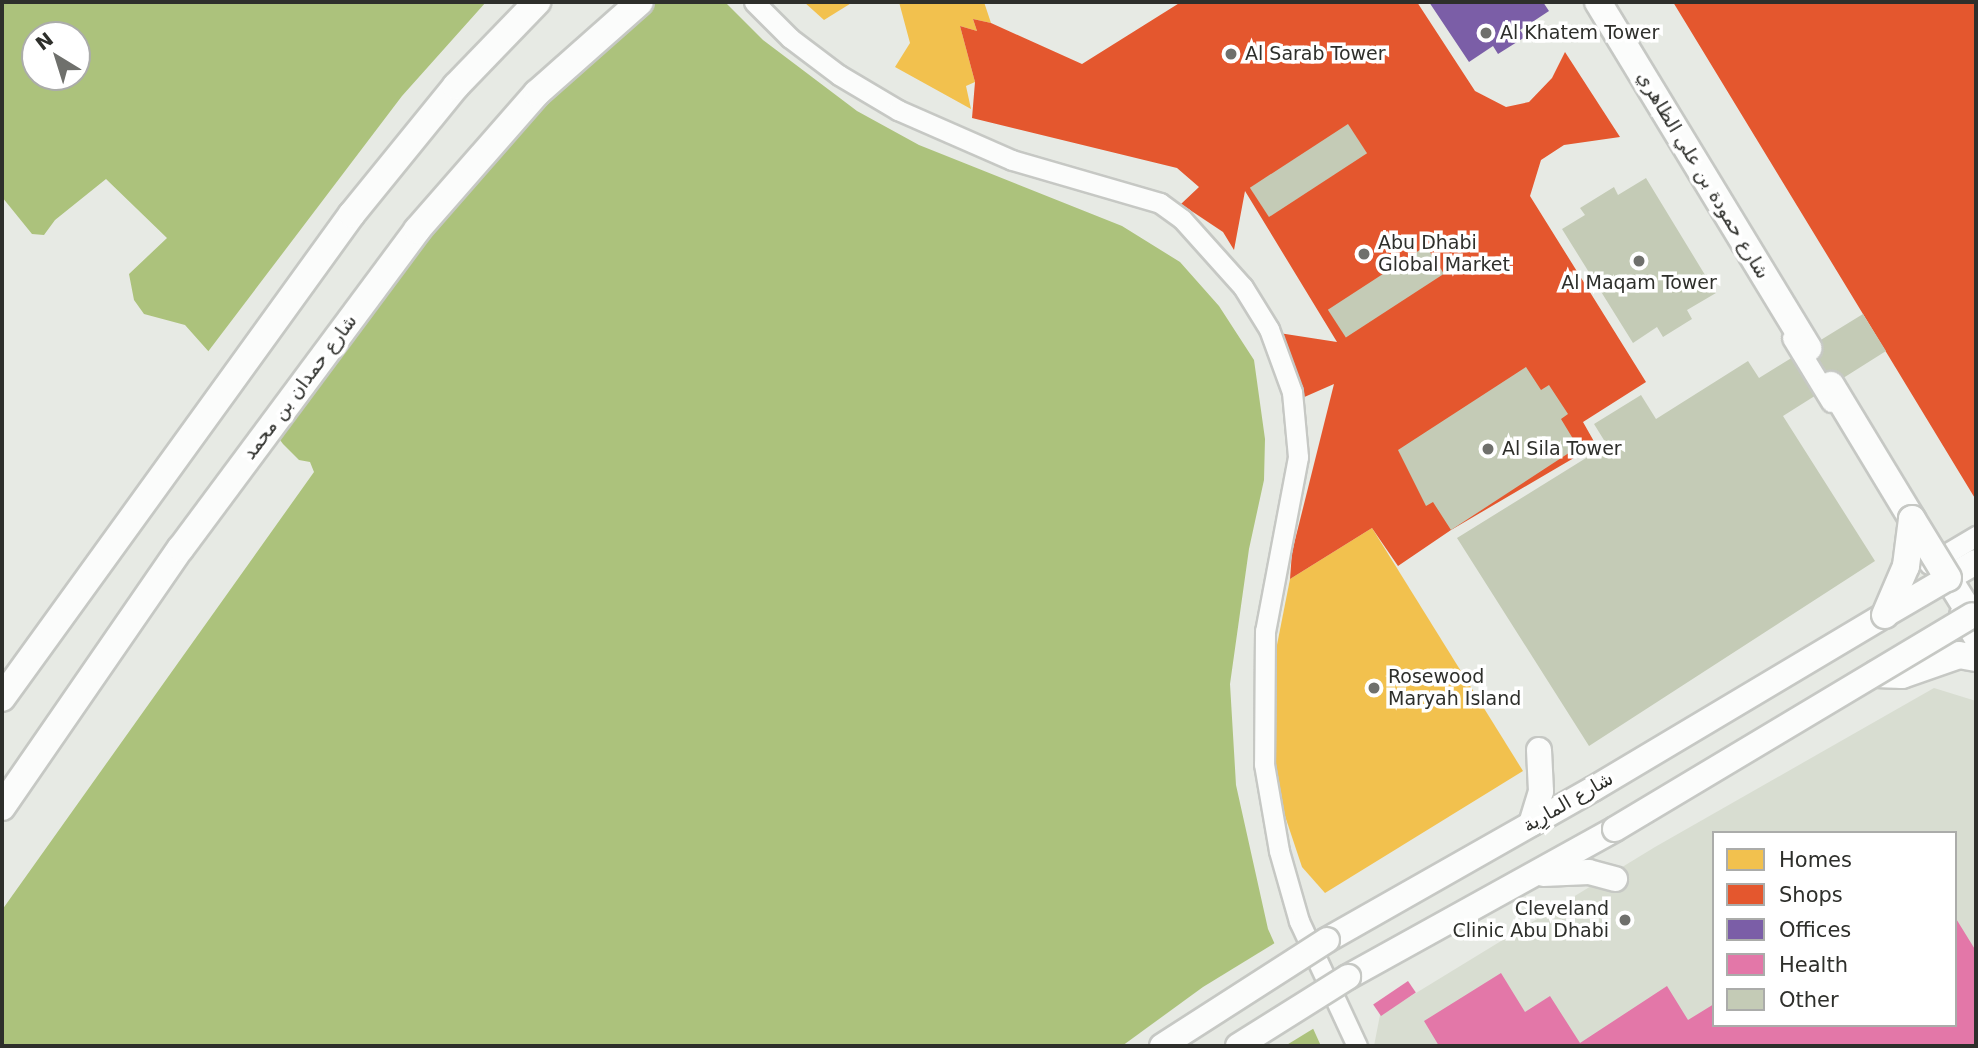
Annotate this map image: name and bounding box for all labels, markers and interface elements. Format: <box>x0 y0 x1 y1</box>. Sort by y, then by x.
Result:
north arrow <box>21 21 91 91</box>
place label: Al Khatem Tower <box>1500 22 1659 44</box>
marker: Al Khatem Tower <box>1478 25 1494 41</box>
text: N <box>31 27 57 55</box>
place label: Al Sarab Tower <box>1245 43 1386 65</box>
marker: Al Sarab Tower <box>1223 46 1239 62</box>
street label: شارع حمودة بن علي الظاهري <box>1632 67 1774 283</box>
place label: Abu Dhabi Global Market <box>1378 232 1510 276</box>
marker: Abu Dhabi Global Market <box>1356 246 1372 262</box>
marker: Al Maqam Tower <box>1631 253 1647 269</box>
place label: Al Maqam Tower <box>1561 272 1717 294</box>
street label: شارع حمدان بن محمد <box>238 310 362 464</box>
place label: Al Sila Tower <box>1502 438 1622 460</box>
marker: Al Sila Tower <box>1480 441 1496 457</box>
place label: Rosewood Maryah Island <box>1388 666 1521 710</box>
marker: Rosewood Maryah Island <box>1366 680 1382 696</box>
street label: شارع المارِية <box>1519 767 1617 837</box>
legend <box>1712 831 1957 1027</box>
text: Homes <box>1779 848 1852 872</box>
text: Shops <box>1779 883 1843 907</box>
place label: Cleveland Clinic Abu Dhabi <box>1453 898 1609 942</box>
marker: Cleveland Clinic Abu Dhabi <box>1615 910 1635 930</box>
text: Offices <box>1779 918 1851 942</box>
text: Health <box>1779 953 1848 977</box>
text: Other <box>1779 988 1839 1012</box>

